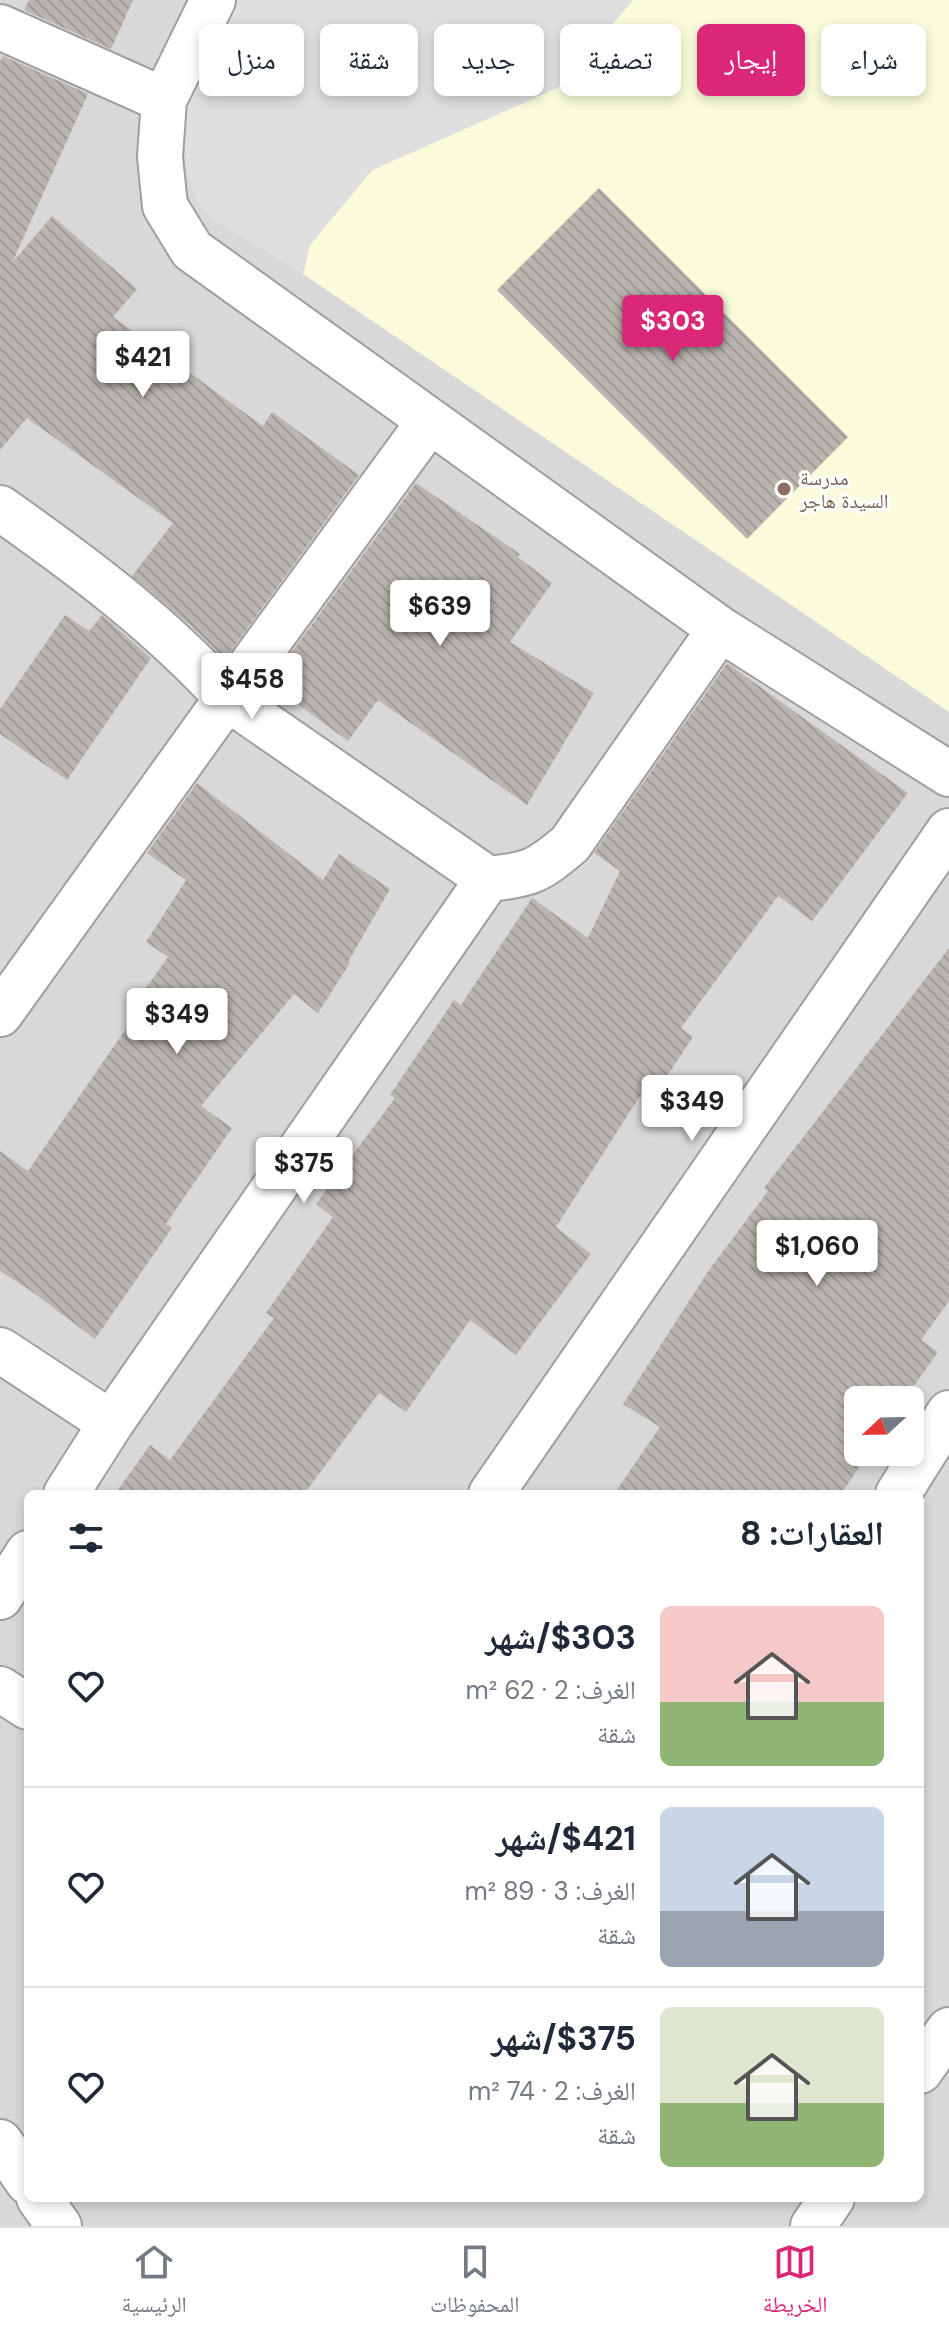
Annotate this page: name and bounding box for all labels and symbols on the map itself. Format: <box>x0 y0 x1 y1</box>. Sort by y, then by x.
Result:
pin: $303 <box>626 295 720 363</box>
pin: $421 <box>96 331 190 399</box>
place label: مدرسة السيدة هاجر <box>799 465 888 514</box>
marker: مدرسة السيدة هاجر <box>775 480 793 498</box>
pin: $639 <box>393 580 487 648</box>
pin: $458 <box>205 653 299 721</box>
pin: $349 <box>130 988 224 1056</box>
pin: $349 <box>645 1075 739 1143</box>
pin: $375 <box>257 1137 351 1205</box>
pin: $1,060 <box>752 1220 882 1288</box>
north arrow <box>844 1386 924 1466</box>

